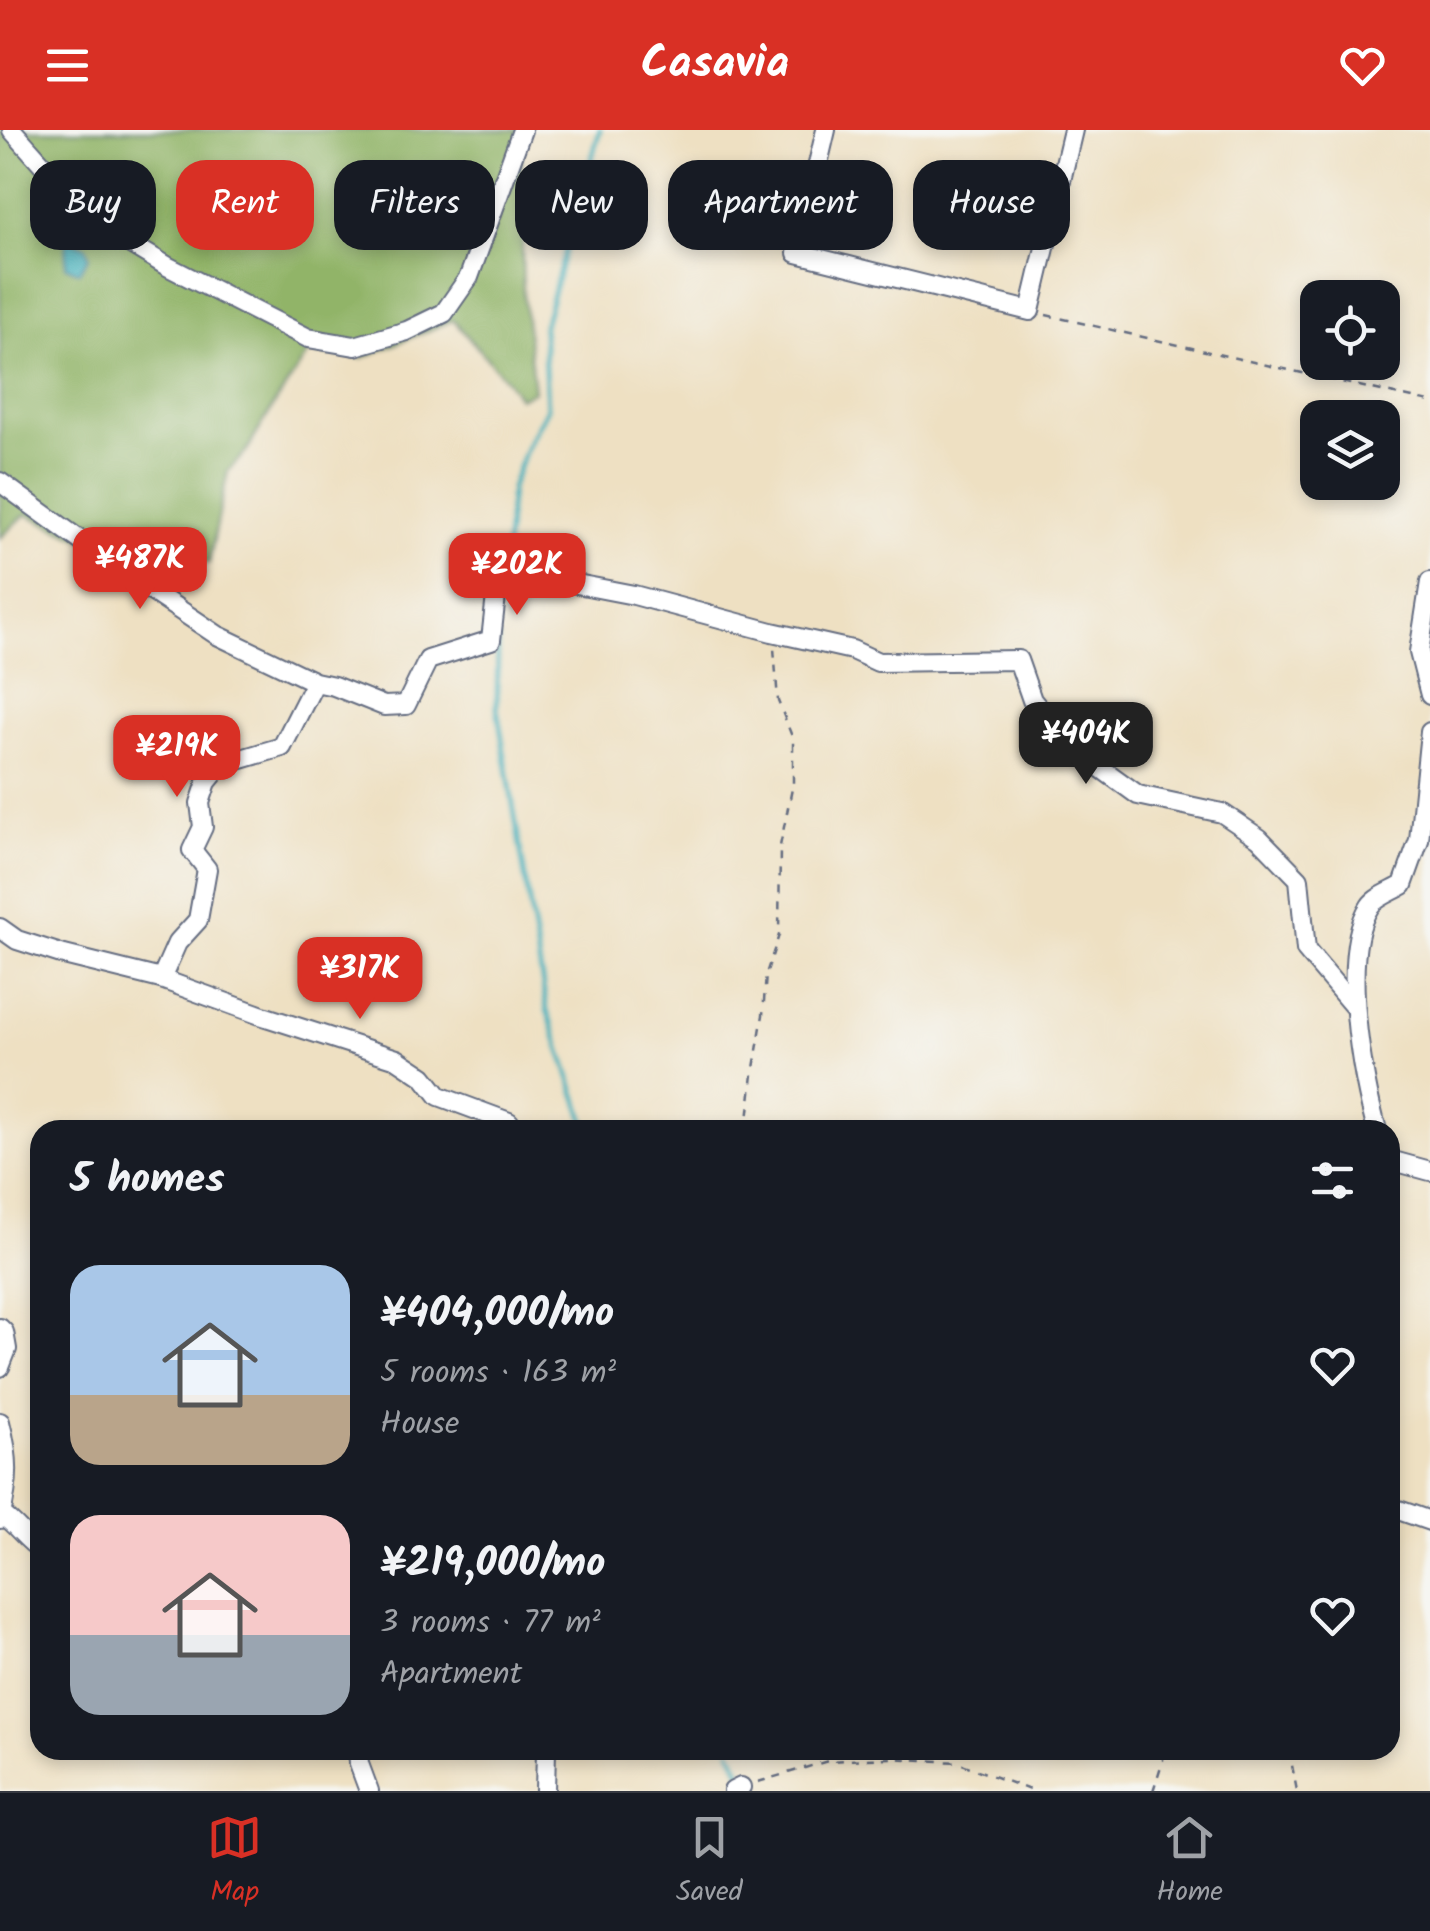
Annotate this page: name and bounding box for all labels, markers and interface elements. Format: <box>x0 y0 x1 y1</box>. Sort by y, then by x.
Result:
text: Casavia <box>641 29 789 101</box>
icon: menu <box>40 38 95 93</box>
icon: heart <box>1335 38 1390 93</box>
chip: Buy <box>30 160 156 250</box>
chip: Rent <box>176 160 314 250</box>
chip: Filters <box>334 160 495 250</box>
chip: New <box>515 160 648 250</box>
chip: Apartment <box>668 160 893 250</box>
chip: House <box>913 160 1070 250</box>
map controls <box>1300 280 1400 500</box>
button: locate <box>1300 280 1400 380</box>
button: layers <box>1300 400 1400 500</box>
pin: ¥487K <box>70 527 210 612</box>
pin: ¥202K <box>447 533 587 618</box>
text: ¥487K <box>95 534 185 585</box>
text: ¥202K <box>471 540 563 591</box>
pin: ¥404K <box>1016 702 1156 787</box>
text: ¥404K <box>1041 709 1131 760</box>
pin: ¥219K <box>107 715 247 800</box>
text: ¥219K <box>135 722 219 773</box>
pin: ¥317K <box>290 937 430 1022</box>
text: ¥317K <box>319 944 401 995</box>
text: 5 homes <box>70 1147 225 1214</box>
icon: filters <box>1305 1153 1360 1208</box>
text: ¥404,000/mo <box>380 1281 614 1348</box>
icon: home <box>150 1305 270 1425</box>
icon: heart <box>1305 1338 1360 1393</box>
text: 5 rooms · 163 m² <box>380 1348 616 1399</box>
text: House <box>380 1399 459 1450</box>
text: ¥219,000/mo <box>380 1531 605 1598</box>
icon: home <box>150 1555 270 1675</box>
icon: heart <box>1305 1588 1360 1643</box>
text: 3 rooms · 77 m² <box>380 1598 601 1649</box>
text: Apartment <box>380 1649 522 1700</box>
tab: Map <box>207 1810 262 1915</box>
tab: Saved <box>676 1810 743 1915</box>
tab: Home <box>1157 1810 1223 1915</box>

